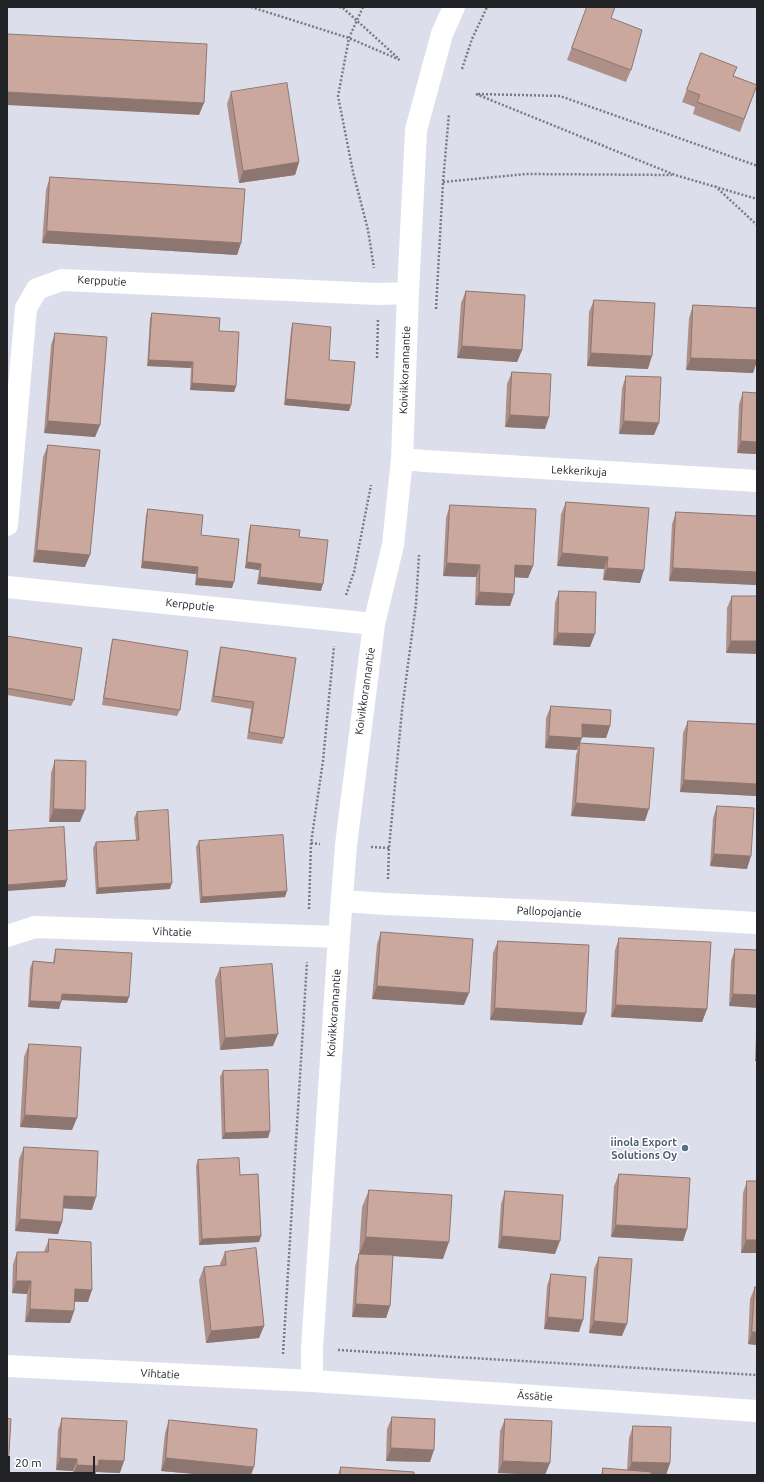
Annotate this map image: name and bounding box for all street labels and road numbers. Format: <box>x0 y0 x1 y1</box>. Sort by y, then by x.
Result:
street label: Kerpputie <box>77 273 127 289</box>
street label: Koivikkorannantie <box>397 326 413 414</box>
street label: Lekkerikuja <box>551 463 607 479</box>
street label: Kerpputie <box>165 596 215 614</box>
street label: Koivikkorannantie <box>352 646 378 736</box>
street label: Pallopojantie <box>516 904 582 920</box>
street label: Vihtatie <box>152 925 192 939</box>
street label: Koivikkorannantie <box>324 968 344 1058</box>
street label: Vihtatie <box>140 1366 180 1382</box>
street label: Ässätie <box>517 1388 553 1404</box>

